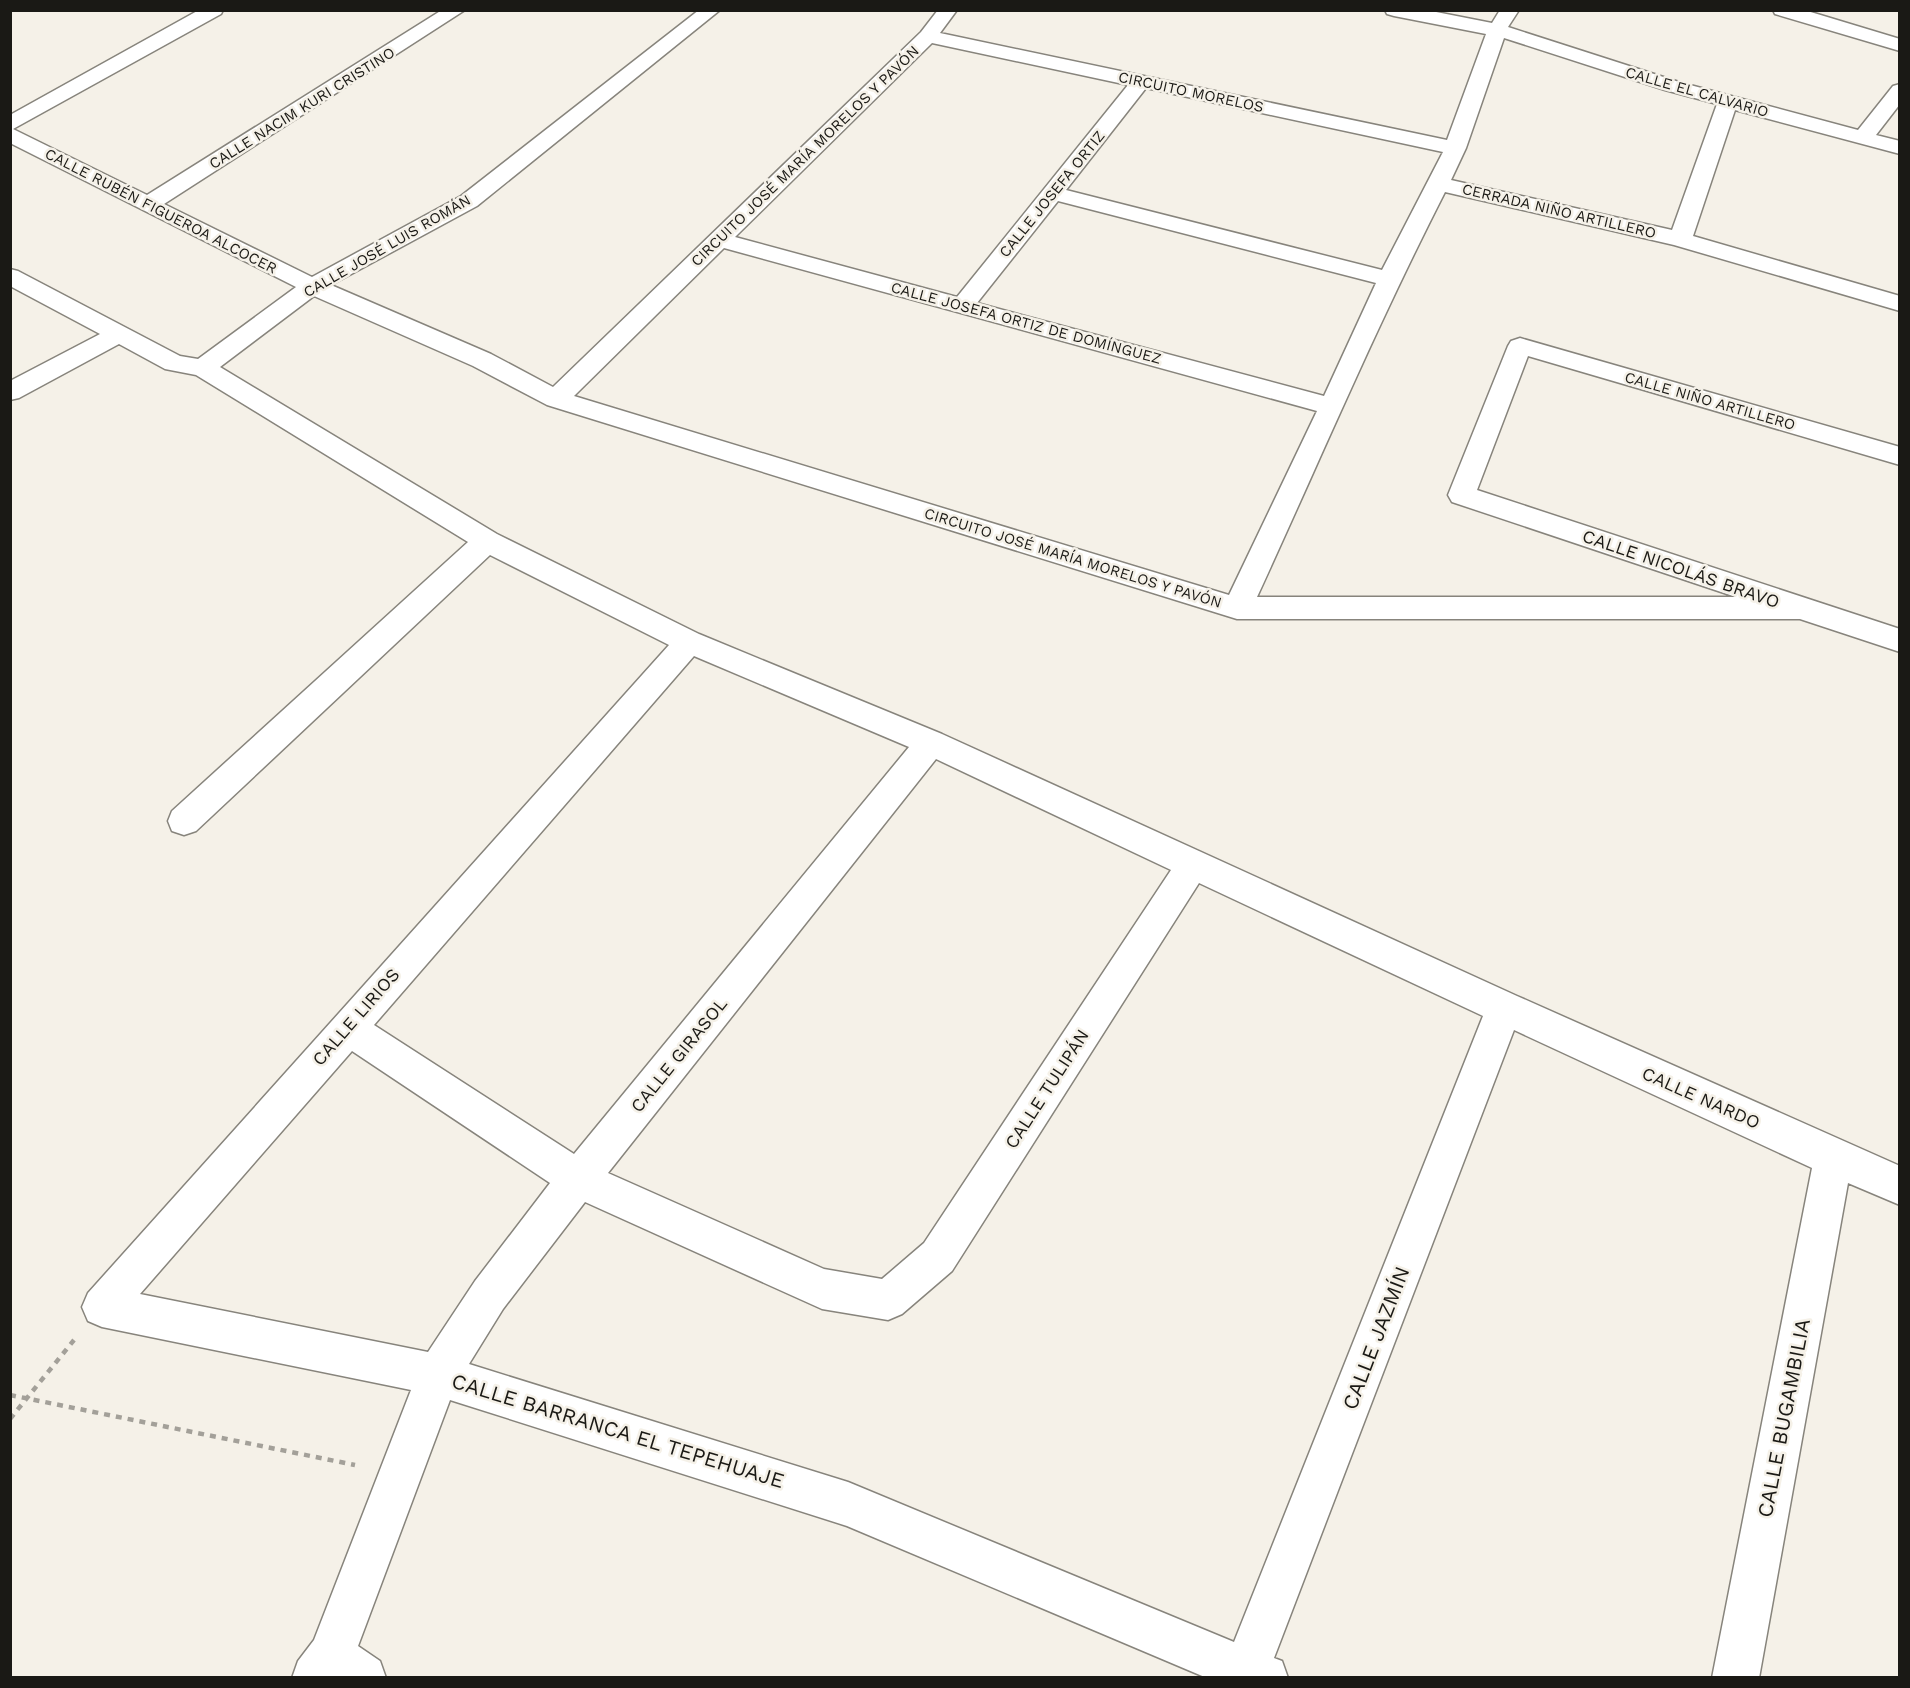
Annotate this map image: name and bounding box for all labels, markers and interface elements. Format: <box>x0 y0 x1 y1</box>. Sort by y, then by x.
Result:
street label: CIRCUITO JOSÉ MARÍA MORELOS Y PAVÓN <box>687 41 923 270</box>
street label: CALLE NACIM KURI CRISTINO <box>206 43 398 173</box>
street label: CALLE EL CALVARIO <box>1623 63 1771 121</box>
street label: CIRCUITO MORELOS <box>1117 68 1265 116</box>
street label: CALLE JOSEFA ORTIZ <box>995 127 1109 261</box>
street label: CALLE RUBÉN FIGUEROA ALCOCER <box>42 144 280 278</box>
street label: CERRADA NIÑO ARTILLERO <box>1460 180 1658 242</box>
street label: CALLE JOSÉ LUIS ROMÁN <box>300 191 474 301</box>
street label: CALLE JOSEFA ORTIZ DE DOMÍNGUEZ <box>889 278 1163 368</box>
street label: CALLE NIÑO ARTILLERO <box>1623 368 1797 434</box>
street label: CIRCUITO JOSÉ MARÍA MORELOS Y PAVÓN <box>922 503 1224 612</box>
street label: CALLE NICOLÁS BRAVO <box>1580 525 1783 612</box>
street label: CALLE LIRIOS <box>308 964 403 1070</box>
street label: CALLE GIRASOL <box>626 993 731 1116</box>
street label: CALLE TULIPÁN <box>1000 1025 1093 1152</box>
street label: CALLE NARDO <box>1639 1062 1763 1133</box>
street label: CALLE JAZMÍN <box>1337 1263 1414 1413</box>
street label: CALLE BUGAMBILIA <box>1752 1316 1815 1519</box>
street label: CALLE BARRANCA EL TEPEHUAJE <box>449 1368 787 1493</box>

